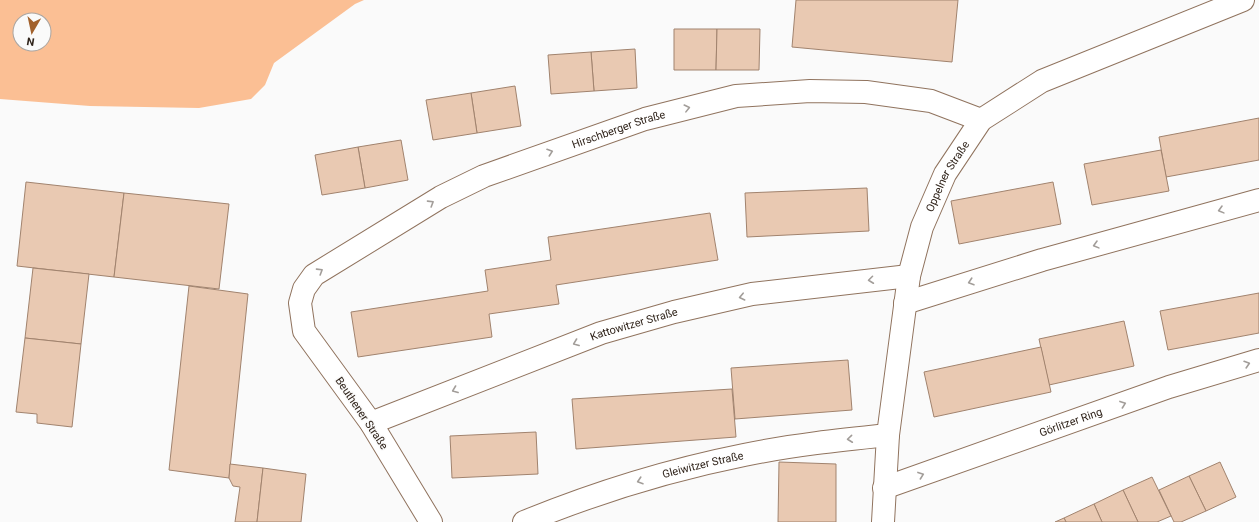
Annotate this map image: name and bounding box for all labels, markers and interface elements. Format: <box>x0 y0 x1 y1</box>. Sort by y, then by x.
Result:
north arrow <box>12 12 52 52</box>
text: N <box>25 34 35 48</box>
one-way arrow <box>684 104 691 113</box>
street label: Hirschberger Straße <box>570 108 667 151</box>
street label: Oppelner Straße <box>923 139 972 214</box>
one-way arrow <box>547 148 554 157</box>
one-way arrow <box>427 200 434 208</box>
one-way arrow <box>1218 205 1225 214</box>
one-way arrow <box>1093 240 1100 249</box>
one-way arrow <box>316 268 323 276</box>
one-way arrow <box>868 275 874 284</box>
one-way arrow <box>968 277 975 286</box>
one-way arrow <box>739 292 745 300</box>
street label: Kattowitzer Straße <box>588 305 679 344</box>
one-way arrow <box>573 338 580 346</box>
one-way arrow <box>1243 360 1250 369</box>
street label: Beuthener Straße <box>333 375 391 452</box>
one-way arrow <box>452 386 459 394</box>
one-way arrow <box>1119 400 1126 408</box>
street label: Görlitzer Ring <box>1038 405 1104 439</box>
one-way arrow <box>847 435 853 444</box>
street label: Gleiwitzer Straße <box>661 449 745 481</box>
one-way arrow <box>918 471 925 480</box>
one-way arrow <box>637 476 644 485</box>

